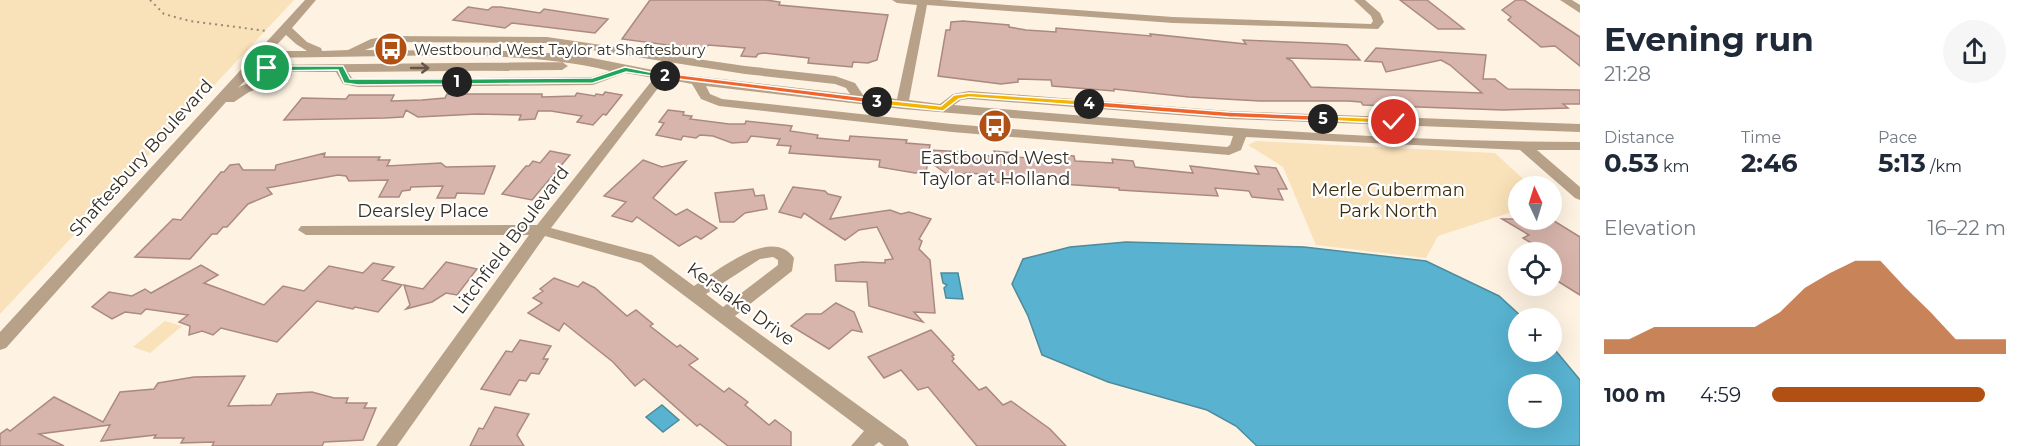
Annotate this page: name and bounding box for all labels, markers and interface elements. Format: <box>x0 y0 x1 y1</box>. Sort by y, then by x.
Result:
text: Evening run <box>1604 19 1814 59</box>
button: share <box>1943 20 2006 83</box>
bus stop icon: Westbound West Taylor at Shaftesbury <box>373 31 409 67</box>
place label: Westbound West Taylor at Shaftesbury <box>414 40 706 59</box>
pin <box>241 42 292 93</box>
icon: arrive <box>250 51 283 84</box>
pin: 2 <box>650 61 680 91</box>
one-way arrow <box>409 62 429 74</box>
text: 21:28 <box>1604 62 1651 86</box>
text: 2 <box>660 66 670 85</box>
pin: 1 <box>442 67 472 97</box>
text: 1 <box>454 72 460 91</box>
street label: Shaftesbury Boulevard <box>65 75 217 241</box>
pin: 3 <box>862 87 892 117</box>
pin: 4 <box>1074 89 1104 119</box>
text: 3 <box>872 92 882 111</box>
text: 4 <box>1083 94 1095 113</box>
pin <box>1368 96 1419 147</box>
pin: 5 <box>1308 104 1338 134</box>
icon: check <box>1377 105 1410 138</box>
bus stop icon: Eastbound West Taylor at Holland <box>977 108 1013 144</box>
text: 5 <box>1318 109 1328 128</box>
text: Distance <box>1604 128 1674 147</box>
text: Time <box>1741 128 1781 147</box>
text: Pace <box>1878 128 1917 147</box>
place label: Eastbound West Taylor at Holland <box>919 147 1071 190</box>
text: 0.53 <box>1604 147 1659 179</box>
text: 2:46 <box>1741 147 1798 179</box>
text: 5:13 <box>1878 147 1926 179</box>
text: km <box>1659 157 1689 176</box>
text: /km <box>1926 157 1962 176</box>
street label: Litchfield Boulevard <box>448 162 574 318</box>
north arrow <box>1508 176 1562 230</box>
map controls <box>1508 176 1562 428</box>
park label: Merle Guberman Park North <box>1311 179 1465 222</box>
street label: Dearsley Place <box>357 200 489 222</box>
text: Elevation <box>1604 216 1696 240</box>
text: 16–22 m <box>1928 216 2006 240</box>
button: locate <box>1508 242 1562 296</box>
street label: Kerslake Drive <box>683 258 799 351</box>
button: + <box>1508 308 1562 362</box>
button: − <box>1508 374 1562 428</box>
text: 100 m <box>1604 383 1666 407</box>
text: 4:59 <box>1700 383 1741 407</box>

